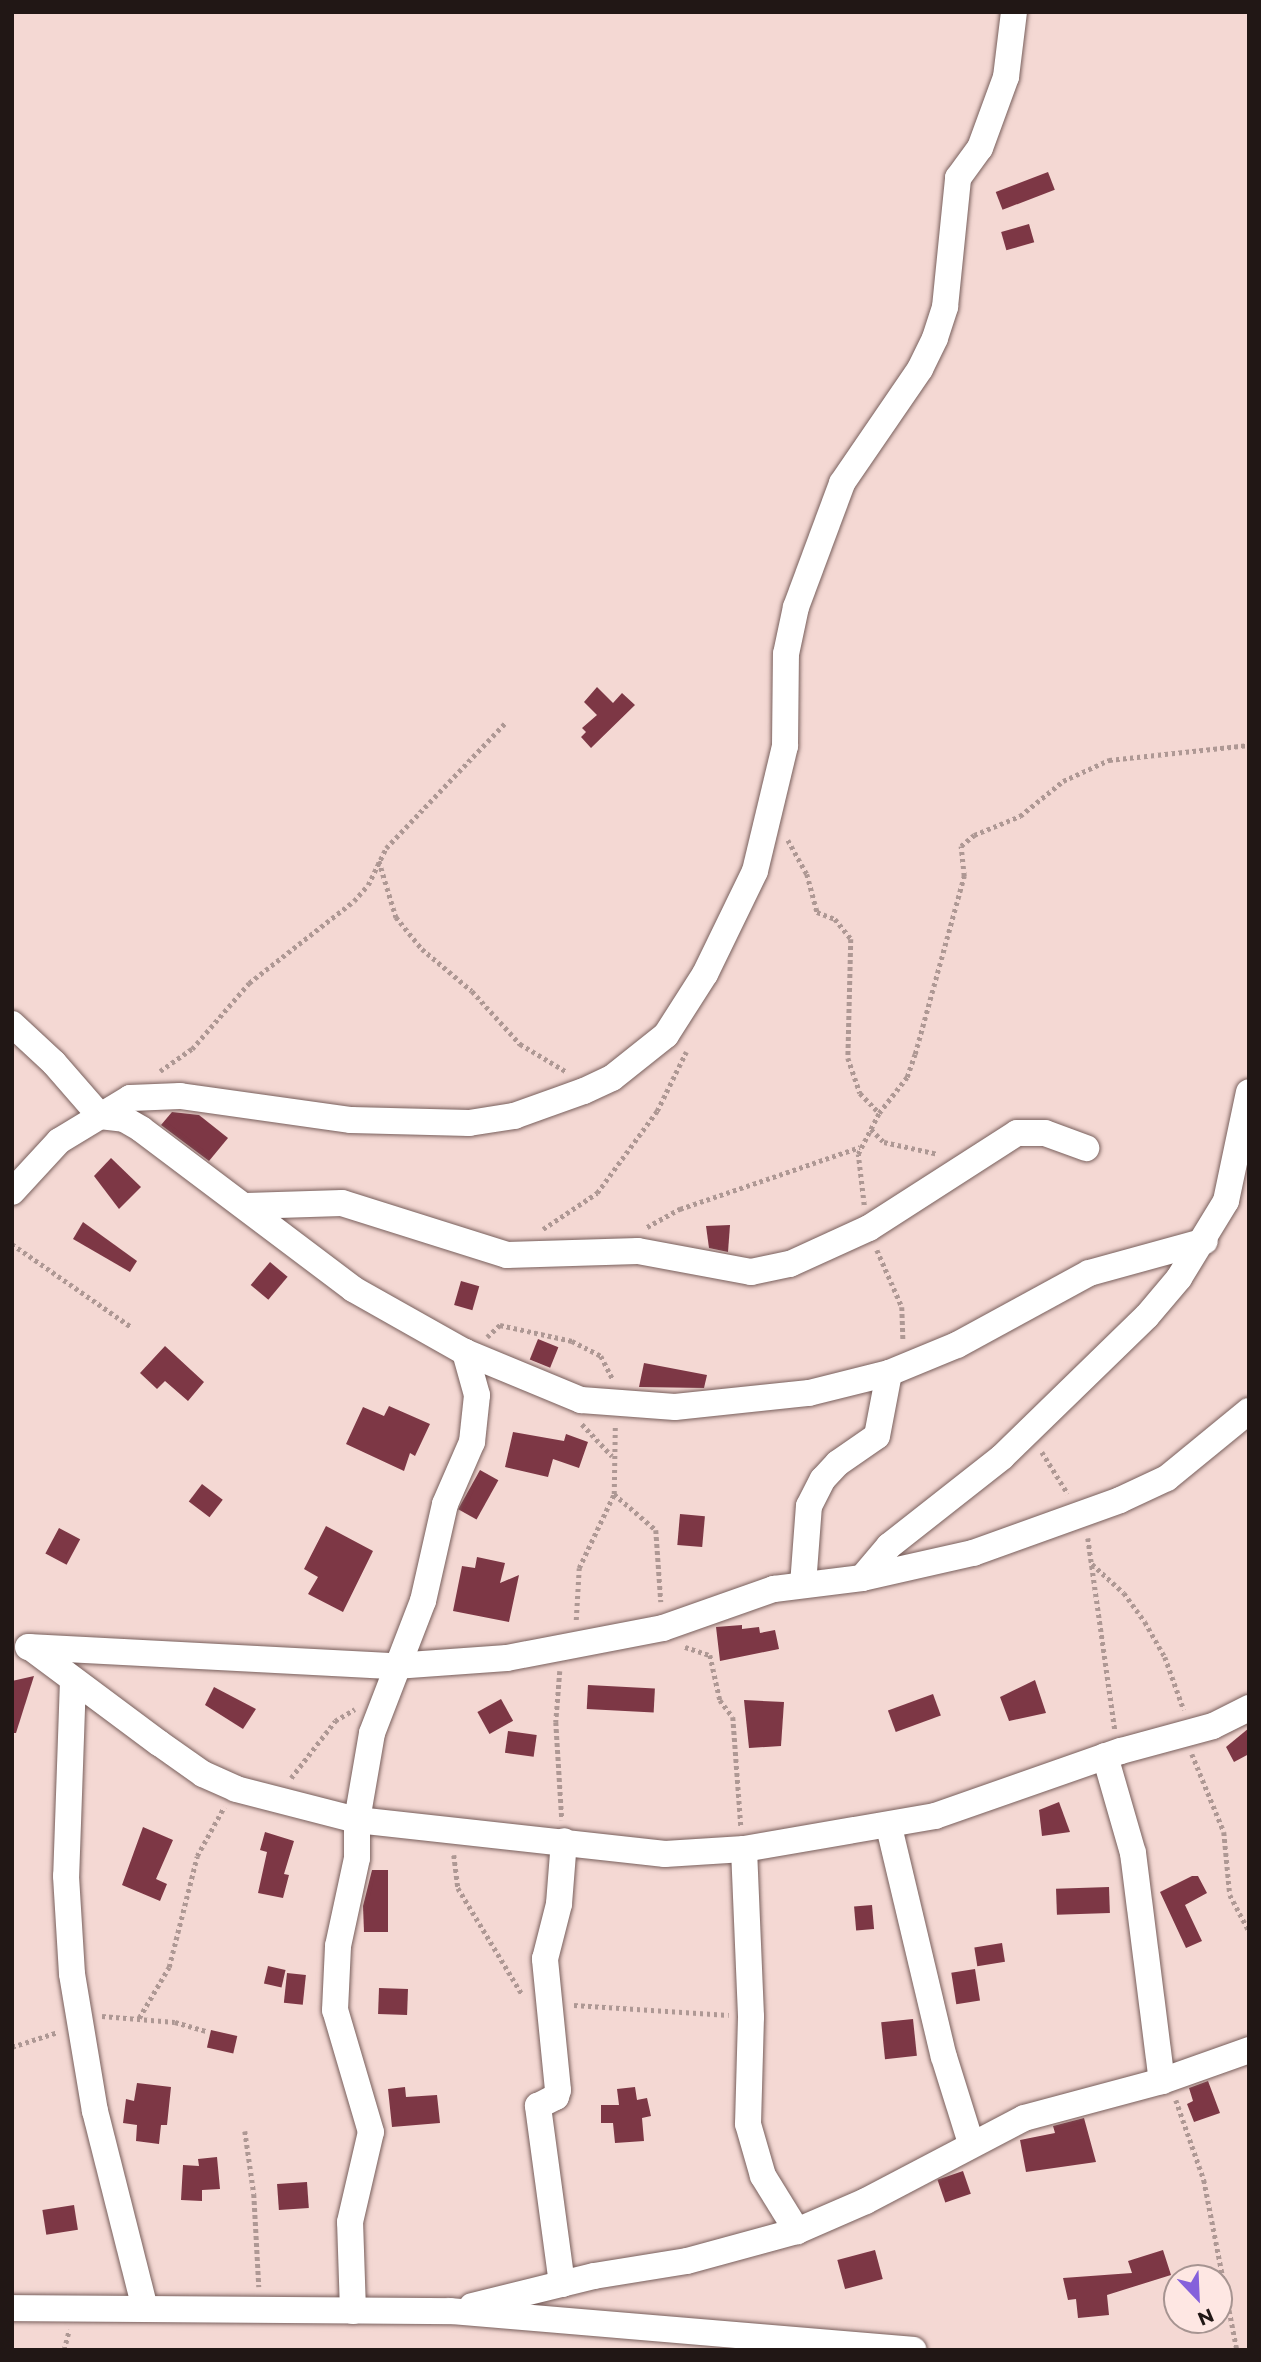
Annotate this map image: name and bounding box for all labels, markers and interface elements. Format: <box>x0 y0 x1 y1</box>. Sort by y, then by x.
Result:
north arrow <box>1163 2264 1233 2334</box>
text: N <box>1194 2303 1217 2331</box>

